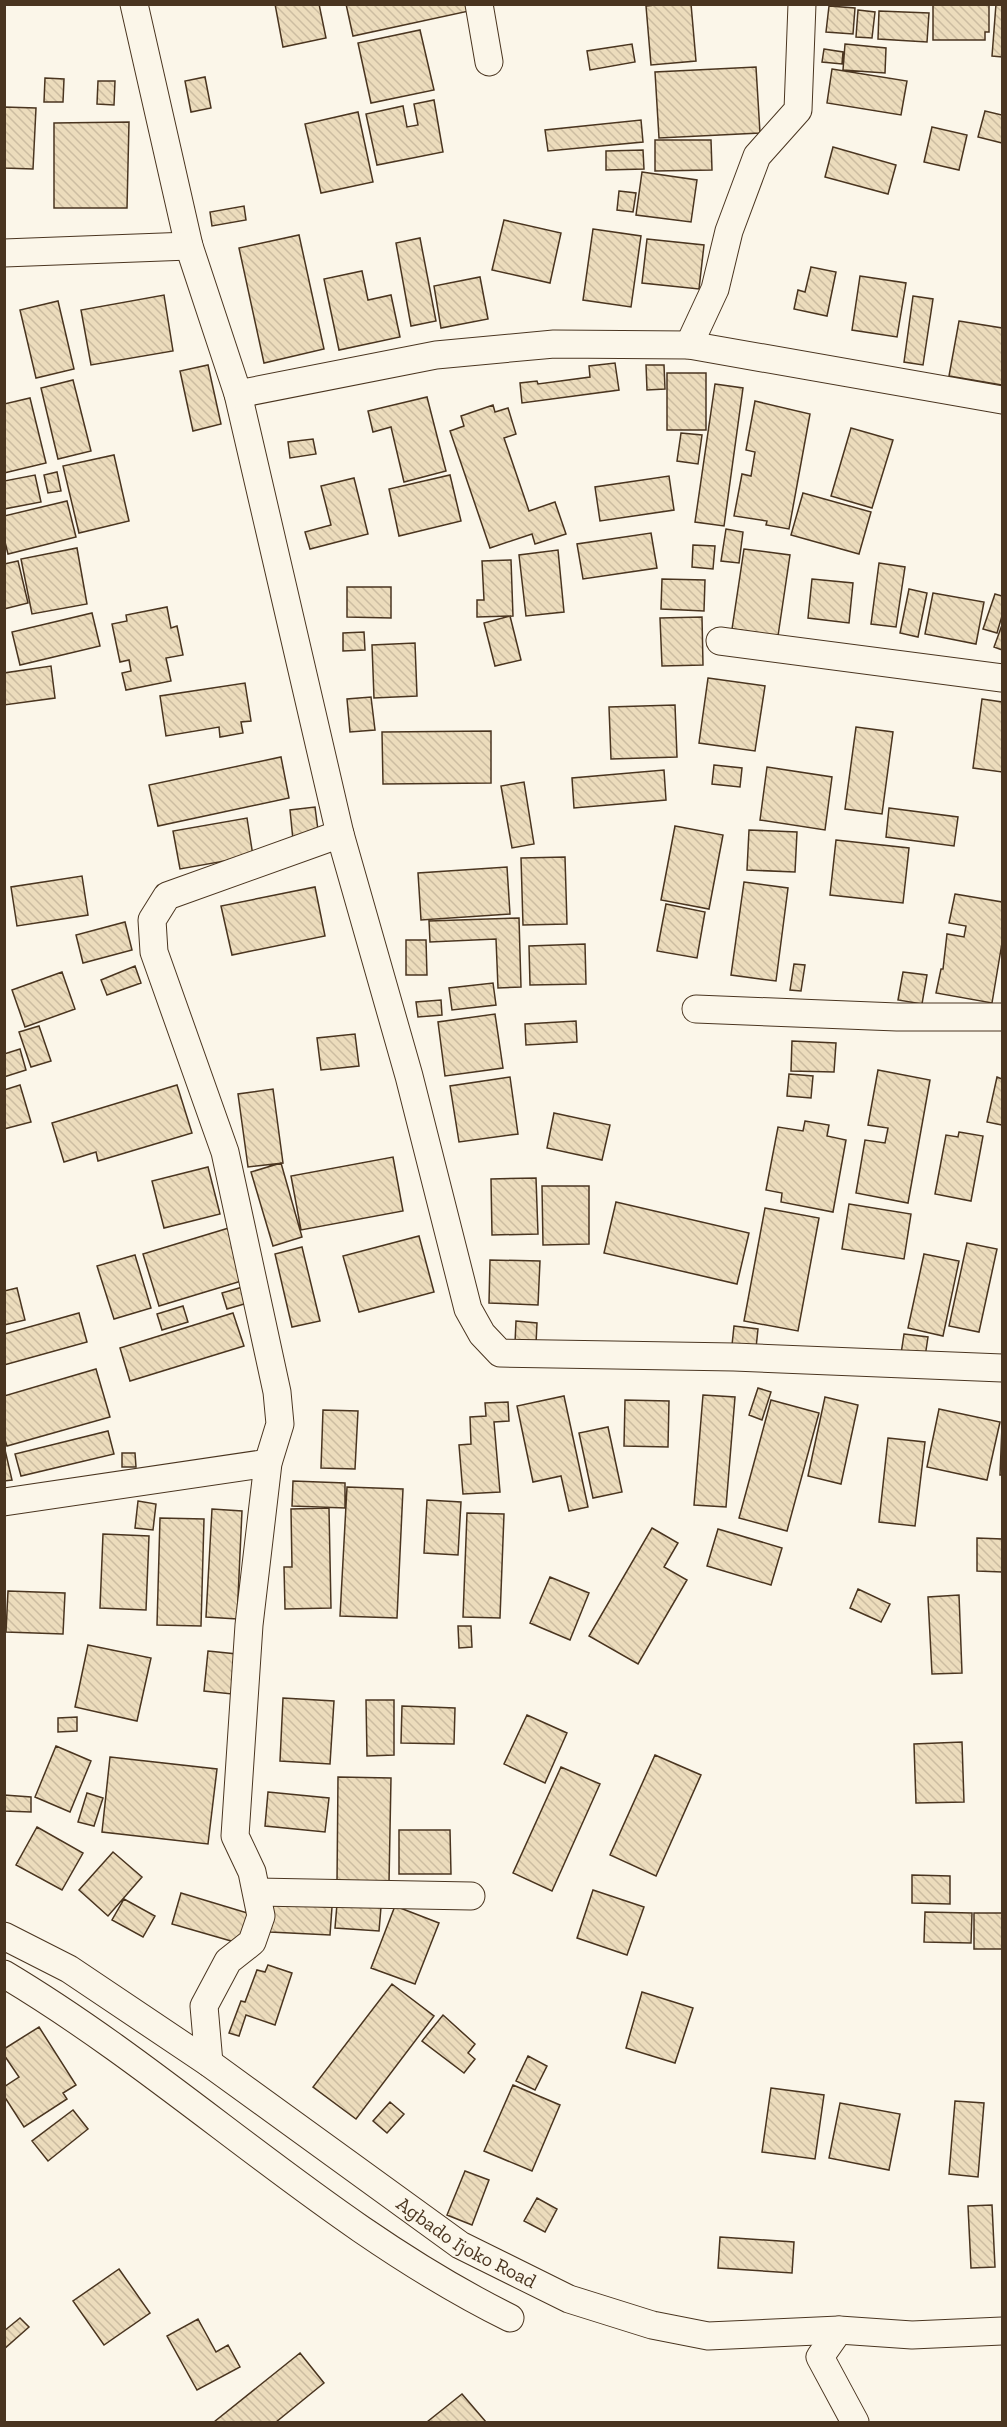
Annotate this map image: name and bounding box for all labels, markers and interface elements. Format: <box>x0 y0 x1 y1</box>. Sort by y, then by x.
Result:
street label: Agbado Ijoko Road <box>392 2191 541 2293</box>

